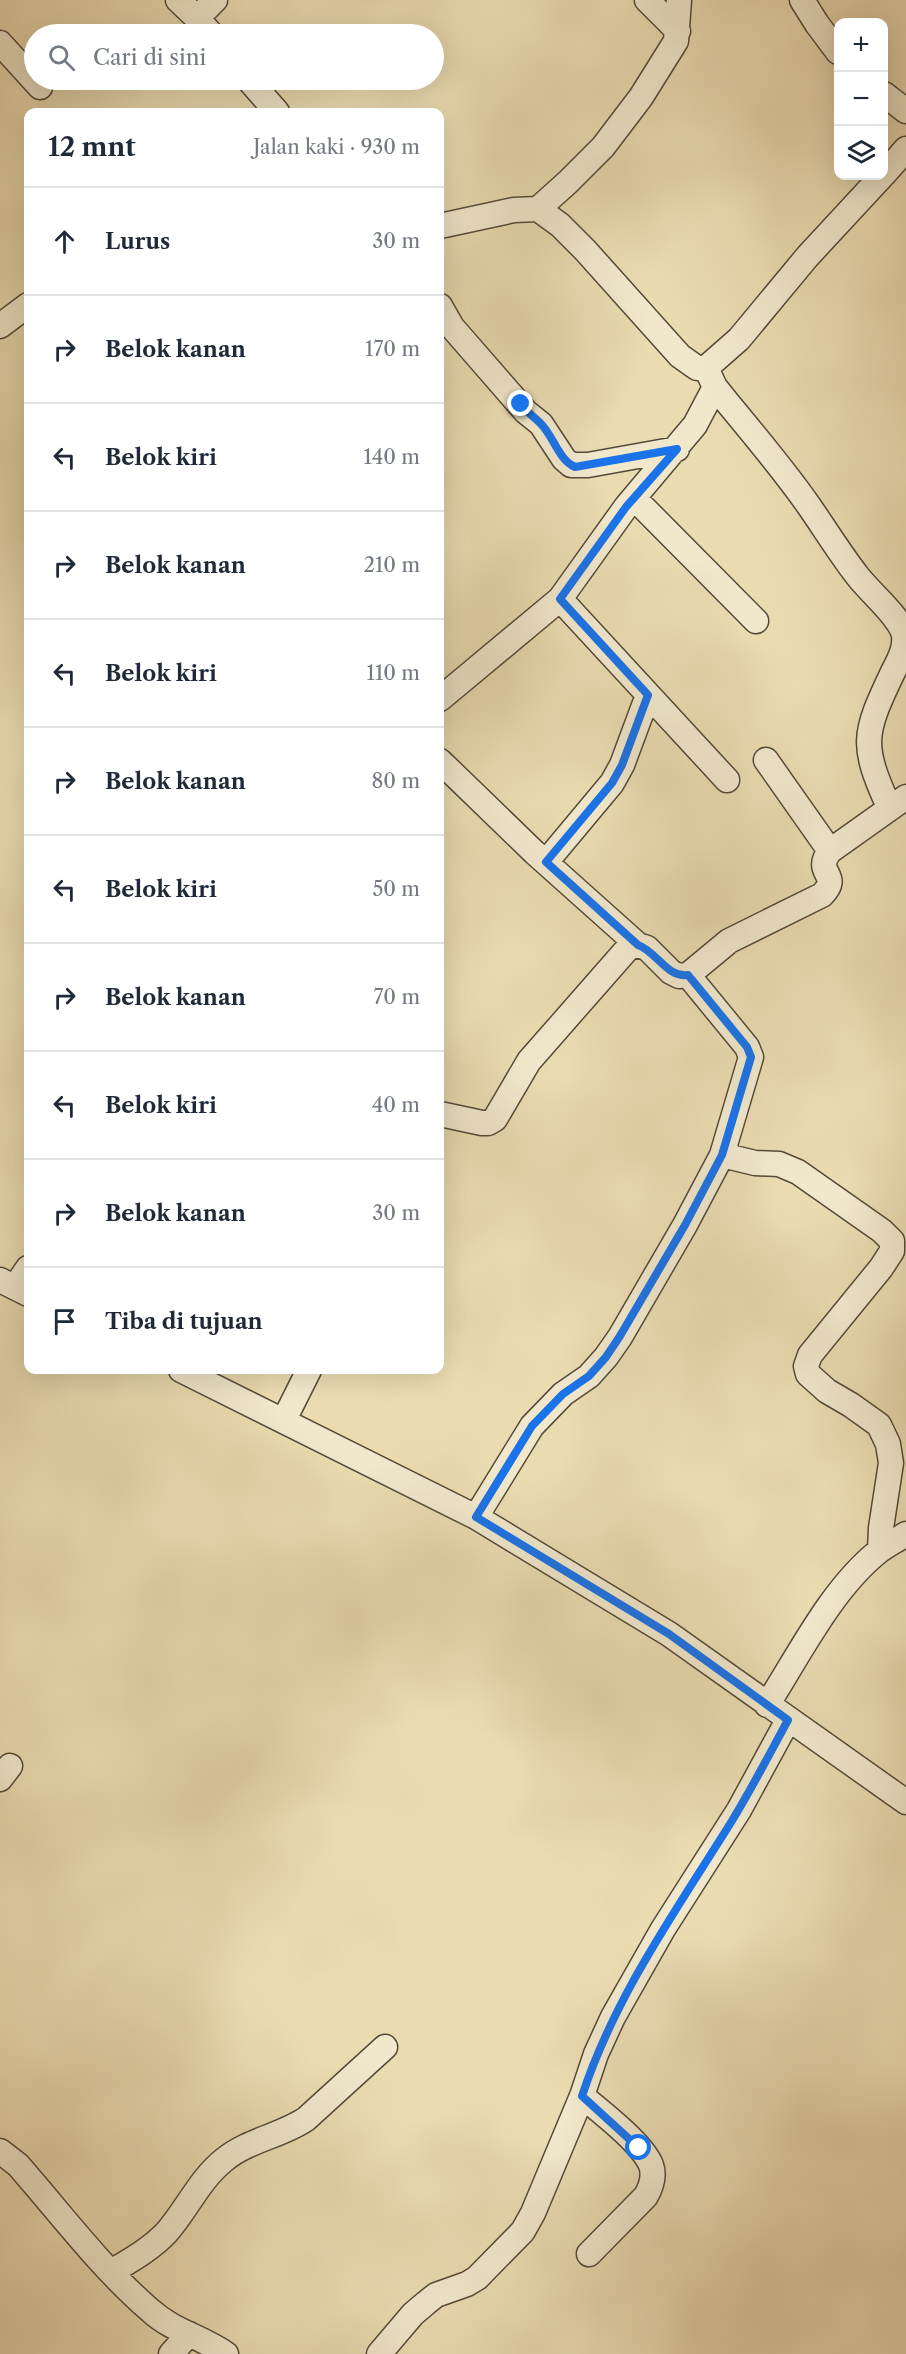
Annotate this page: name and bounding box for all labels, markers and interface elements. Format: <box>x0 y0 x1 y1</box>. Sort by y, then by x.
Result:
map controls <box>834 18 888 180</box>
button: + <box>834 18 888 72</box>
search box <box>24 24 444 90</box>
icon: search <box>45 41 78 74</box>
text: Cari di sini <box>93 44 206 71</box>
button: − <box>834 72 888 126</box>
button: layers <box>834 126 888 180</box>
text: 12 mnt <box>48 131 136 163</box>
text: Jalan kaki · 930 m <box>253 135 420 159</box>
icon: ahead <box>48 225 81 258</box>
text: Lurus <box>105 228 170 255</box>
text: 30 m <box>372 229 420 253</box>
icon: right <box>48 333 81 366</box>
text: Belok kanan <box>105 336 246 363</box>
text: 170 m <box>365 337 420 361</box>
route end <box>507 390 533 416</box>
icon: left <box>48 441 81 474</box>
text: Belok kiri <box>105 444 217 471</box>
text: 140 m <box>363 445 420 469</box>
icon: right <box>48 549 81 582</box>
text: Belok kanan <box>105 552 246 579</box>
text: 210 m <box>363 553 420 577</box>
icon: left <box>48 657 81 690</box>
text: Belok kiri <box>105 660 217 687</box>
text: 110 m <box>367 661 420 685</box>
icon: right <box>48 765 81 798</box>
text: Belok kanan <box>105 768 246 795</box>
text: 80 m <box>372 769 420 793</box>
icon: left <box>48 873 81 906</box>
text: Belok kiri <box>105 876 217 903</box>
text: 50 m <box>373 877 420 901</box>
icon: right <box>48 981 81 1014</box>
text: Belok kanan <box>105 984 246 1011</box>
text: 70 m <box>374 985 420 1009</box>
icon: left <box>48 1089 81 1122</box>
text: Belok kiri <box>105 1092 217 1119</box>
text: 40 m <box>372 1093 420 1117</box>
icon: right <box>48 1197 81 1230</box>
text: Belok kanan <box>105 1200 246 1227</box>
text: 30 m <box>372 1201 420 1225</box>
icon: arrive <box>48 1305 81 1338</box>
text: Tiba di tujuan <box>105 1308 263 1335</box>
route start <box>625 2134 651 2160</box>

